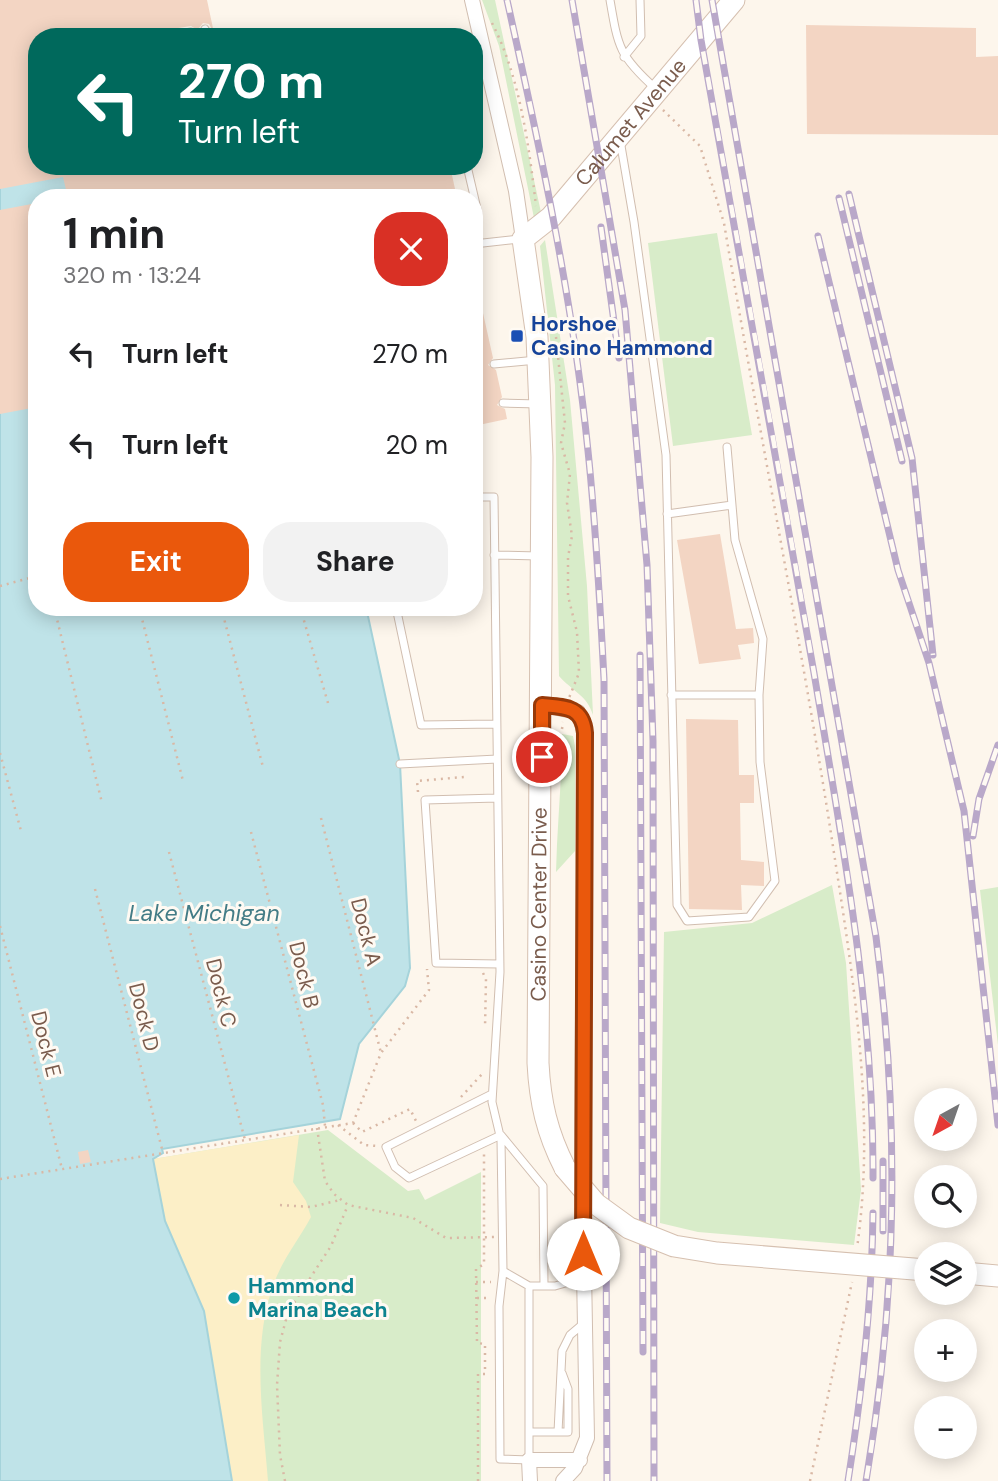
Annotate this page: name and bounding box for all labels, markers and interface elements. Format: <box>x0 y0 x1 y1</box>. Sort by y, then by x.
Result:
text: 270 m <box>178 49 324 113</box>
street label: Calumet Avenue <box>569 52 693 192</box>
icon: left <box>63 56 154 147</box>
text: Turn left <box>178 111 300 153</box>
text: 1 min <box>63 206 165 261</box>
button: close <box>374 212 448 286</box>
text: 320 m · 13:24 <box>63 260 201 290</box>
place label: Horshoe Casino Hammond <box>531 310 713 362</box>
marker: Horshoe Casino Hammond <box>509 328 525 344</box>
icon: left <box>63 335 101 373</box>
text: Turn left <box>122 337 229 371</box>
text: 270 m <box>372 337 448 371</box>
icon: left <box>63 426 101 464</box>
text: Turn left <box>122 428 229 462</box>
text: 20 m <box>385 428 448 462</box>
button: Exit <box>63 522 249 602</box>
button: Share <box>263 522 448 602</box>
pin <box>512 727 572 787</box>
icon: arrive <box>523 738 561 776</box>
street label: Casino Center Drive <box>524 807 554 1002</box>
street label: Dock A <box>344 895 388 969</box>
water label: Lake Michigan <box>128 898 280 928</box>
street label: Dock B <box>282 939 326 1011</box>
street label: Dock C <box>199 956 243 1030</box>
street label: Dock D <box>122 980 166 1054</box>
street label: Dock E <box>24 1008 68 1080</box>
north arrow <box>914 1088 976 1152</box>
map controls <box>914 1088 977 1459</box>
button: search <box>914 1165 977 1228</box>
position arrow <box>546 1217 620 1291</box>
button: layers <box>914 1242 977 1305</box>
place label: Hammond Marina Beach <box>248 1272 388 1324</box>
marker: Hammond Marina Beach <box>226 1290 242 1306</box>
button: + <box>914 1319 977 1382</box>
button: − <box>914 1396 977 1459</box>

